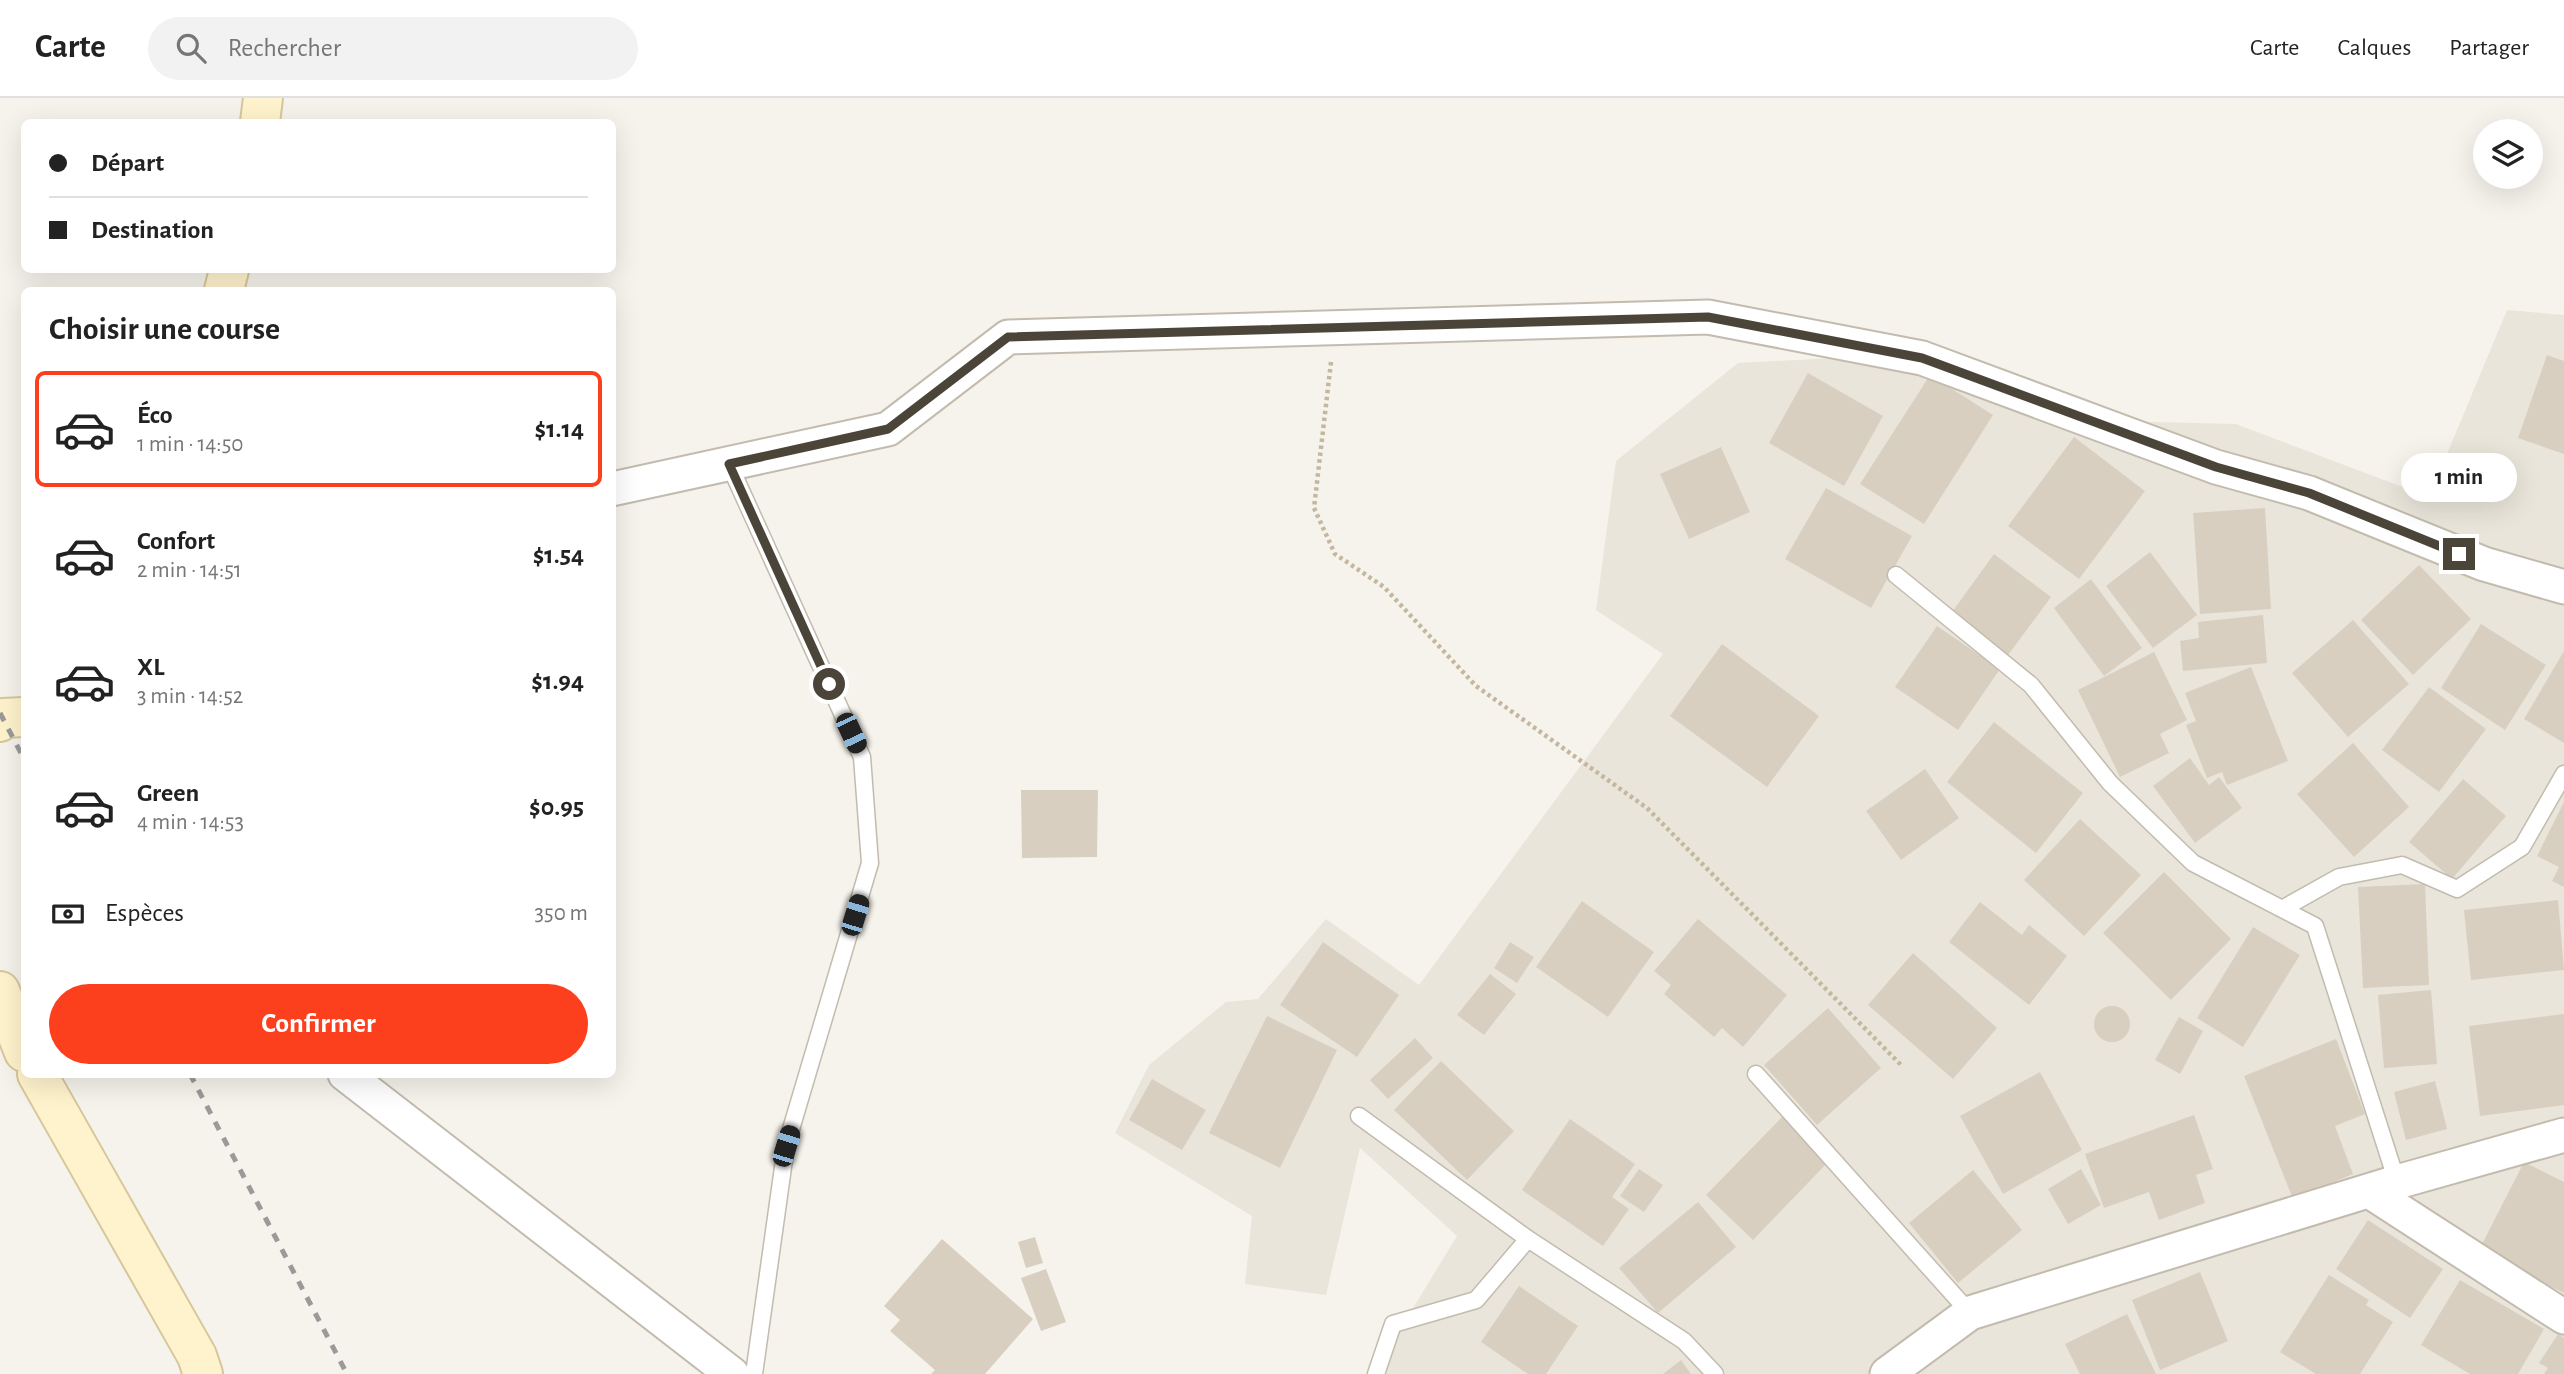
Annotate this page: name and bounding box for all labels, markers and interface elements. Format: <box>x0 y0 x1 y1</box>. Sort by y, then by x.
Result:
search box <box>148 17 638 80</box>
icon: search <box>172 29 210 67</box>
text: Carte <box>35 31 106 64</box>
text: Rechercher <box>228 35 341 61</box>
text: Carte <box>2250 36 2299 60</box>
text: Calques <box>2337 36 2411 60</box>
text: Partager <box>2449 36 2529 60</box>
map controls <box>2473 119 2543 189</box>
button: layers <box>2473 119 2543 189</box>
text: Départ <box>91 150 164 176</box>
text: Destination <box>91 217 214 243</box>
text: Choisir une course <box>49 313 280 345</box>
icon: car <box>53 398 116 461</box>
text: Éco <box>137 402 173 428</box>
text: $1.14 <box>535 416 584 442</box>
text: 1 min · 14:50 <box>137 433 243 456</box>
callout: 1 min <box>2401 452 2517 502</box>
text: 1 min <box>2435 466 2483 489</box>
icon: car <box>53 524 116 587</box>
text: Confort <box>137 528 215 554</box>
route end <box>2443 538 2475 570</box>
text: $1.54 <box>533 542 584 568</box>
text: 2 min · 14:51 <box>137 559 242 582</box>
icon: car <box>53 650 116 713</box>
text: XL <box>137 654 164 680</box>
text: $1.94 <box>531 668 584 694</box>
route start <box>813 668 845 700</box>
text: 3 min · 14:52 <box>137 685 243 708</box>
car <box>833 710 870 756</box>
icon: car <box>53 776 116 839</box>
text: Green <box>137 780 199 806</box>
text: $0.95 <box>529 794 584 820</box>
text: 4 min · 14:53 <box>137 811 244 834</box>
car <box>839 892 872 938</box>
icon: cash <box>49 895 87 933</box>
text: Espèces <box>105 900 184 926</box>
text: 350 m <box>535 902 588 925</box>
button: Confirmer <box>49 984 588 1064</box>
car <box>770 1123 803 1169</box>

